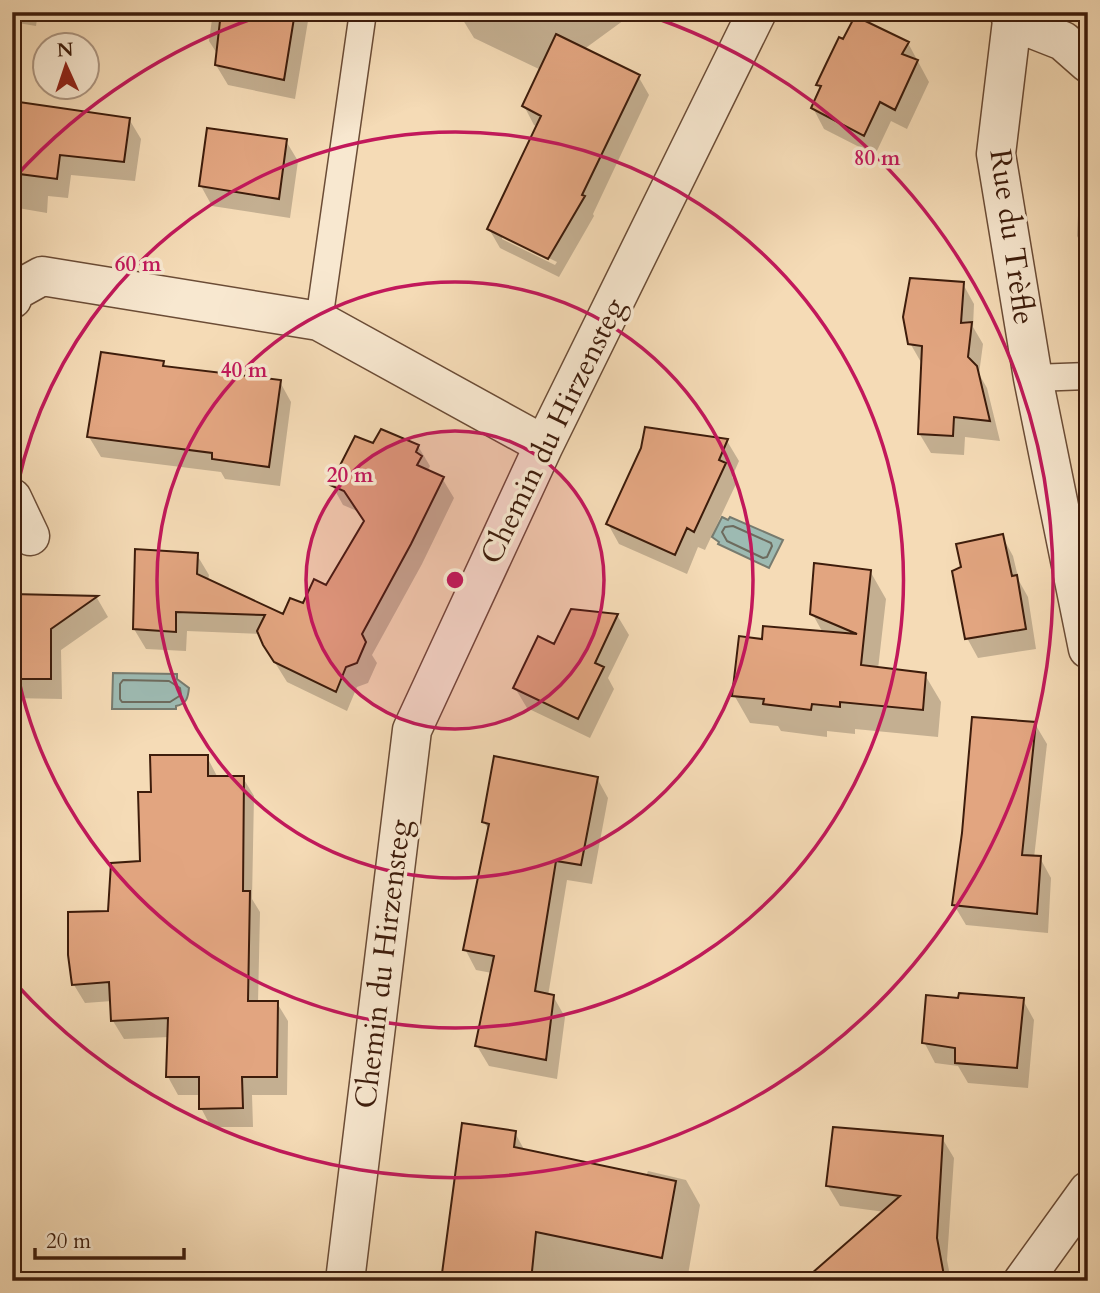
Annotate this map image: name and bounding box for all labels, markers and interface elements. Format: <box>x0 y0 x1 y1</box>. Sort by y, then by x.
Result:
north arrow <box>32 32 102 102</box>
text: N <box>56 37 75 63</box>
text: 80 m <box>854 144 901 173</box>
street label: Rue du Trèfle <box>979 147 1045 327</box>
text: 60 m <box>115 250 162 279</box>
street label: Chemin du Hirzensteg <box>471 291 635 571</box>
text: 40 m <box>221 356 268 385</box>
text: 20 m <box>327 461 374 490</box>
centre of rings <box>443 568 467 592</box>
street label: Chemin du Hirzensteg <box>345 817 421 1111</box>
scale bar <box>35 1216 184 1260</box>
text: 20 m <box>46 1227 91 1256</box>

